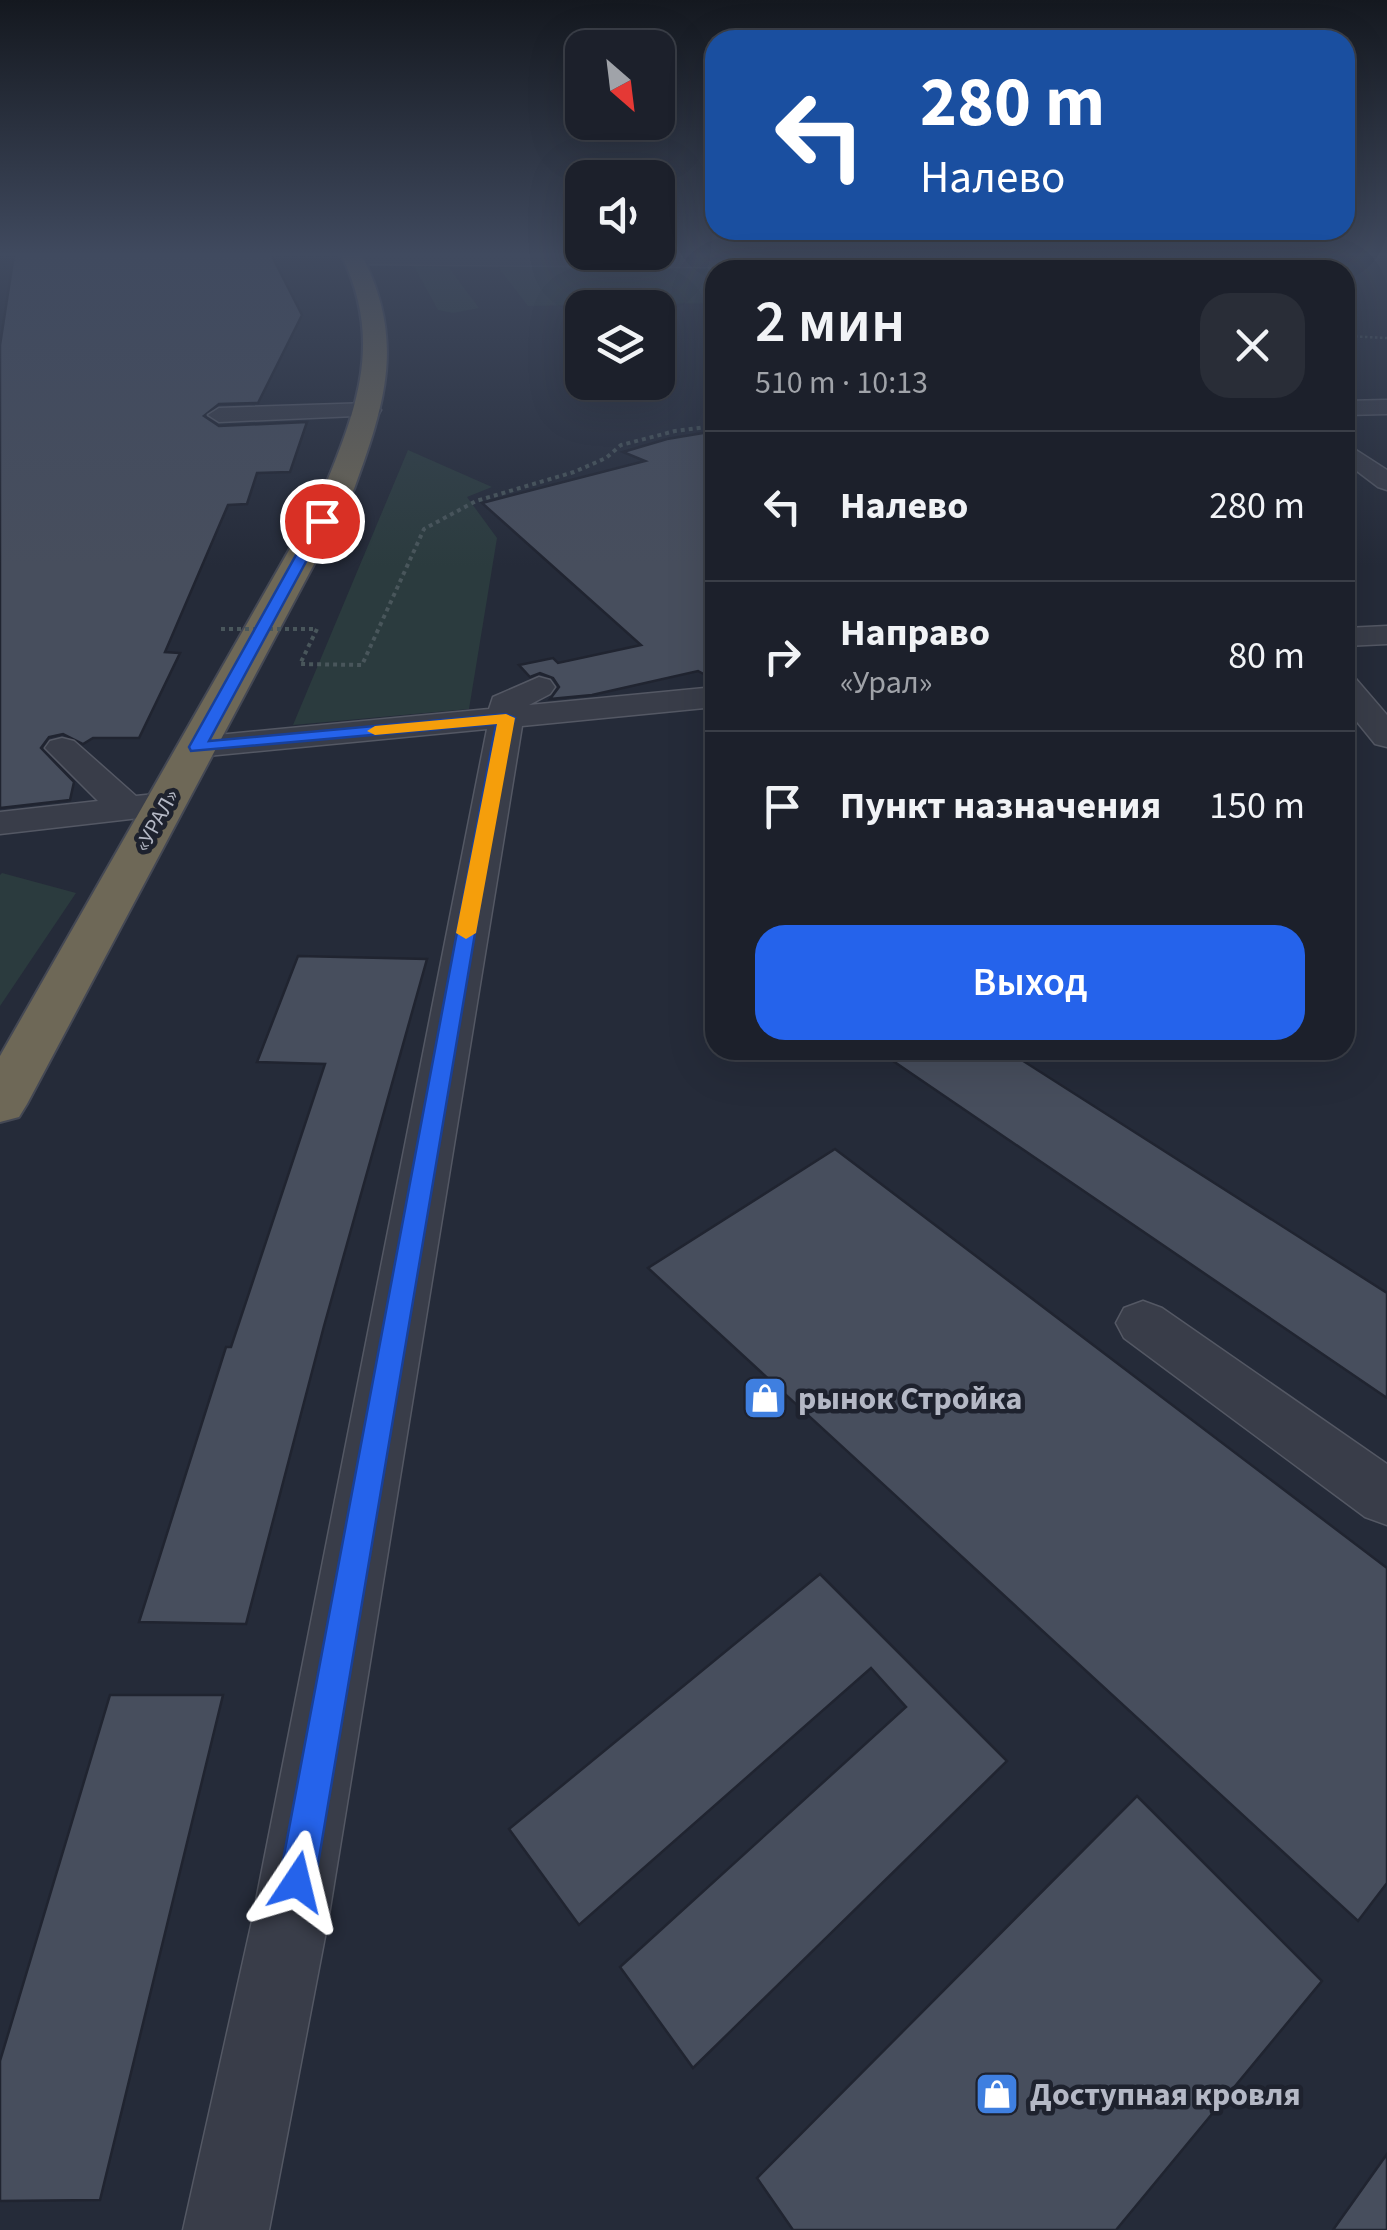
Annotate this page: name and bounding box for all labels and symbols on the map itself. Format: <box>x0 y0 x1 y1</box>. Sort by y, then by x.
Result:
north arrow <box>565 30 675 140</box>
pin <box>280 479 365 564</box>
street label: «УРАЛ» <box>127 783 187 858</box>
shop icon: рынок Стройка <box>742 1375 788 1421</box>
place label: рынок Стройка <box>798 1376 1022 1422</box>
position arrow <box>245 1830 349 1934</box>
shop icon: Доступная кровля <box>974 2071 1020 2117</box>
place label: Доступная кровля <box>1030 2072 1301 2118</box>

